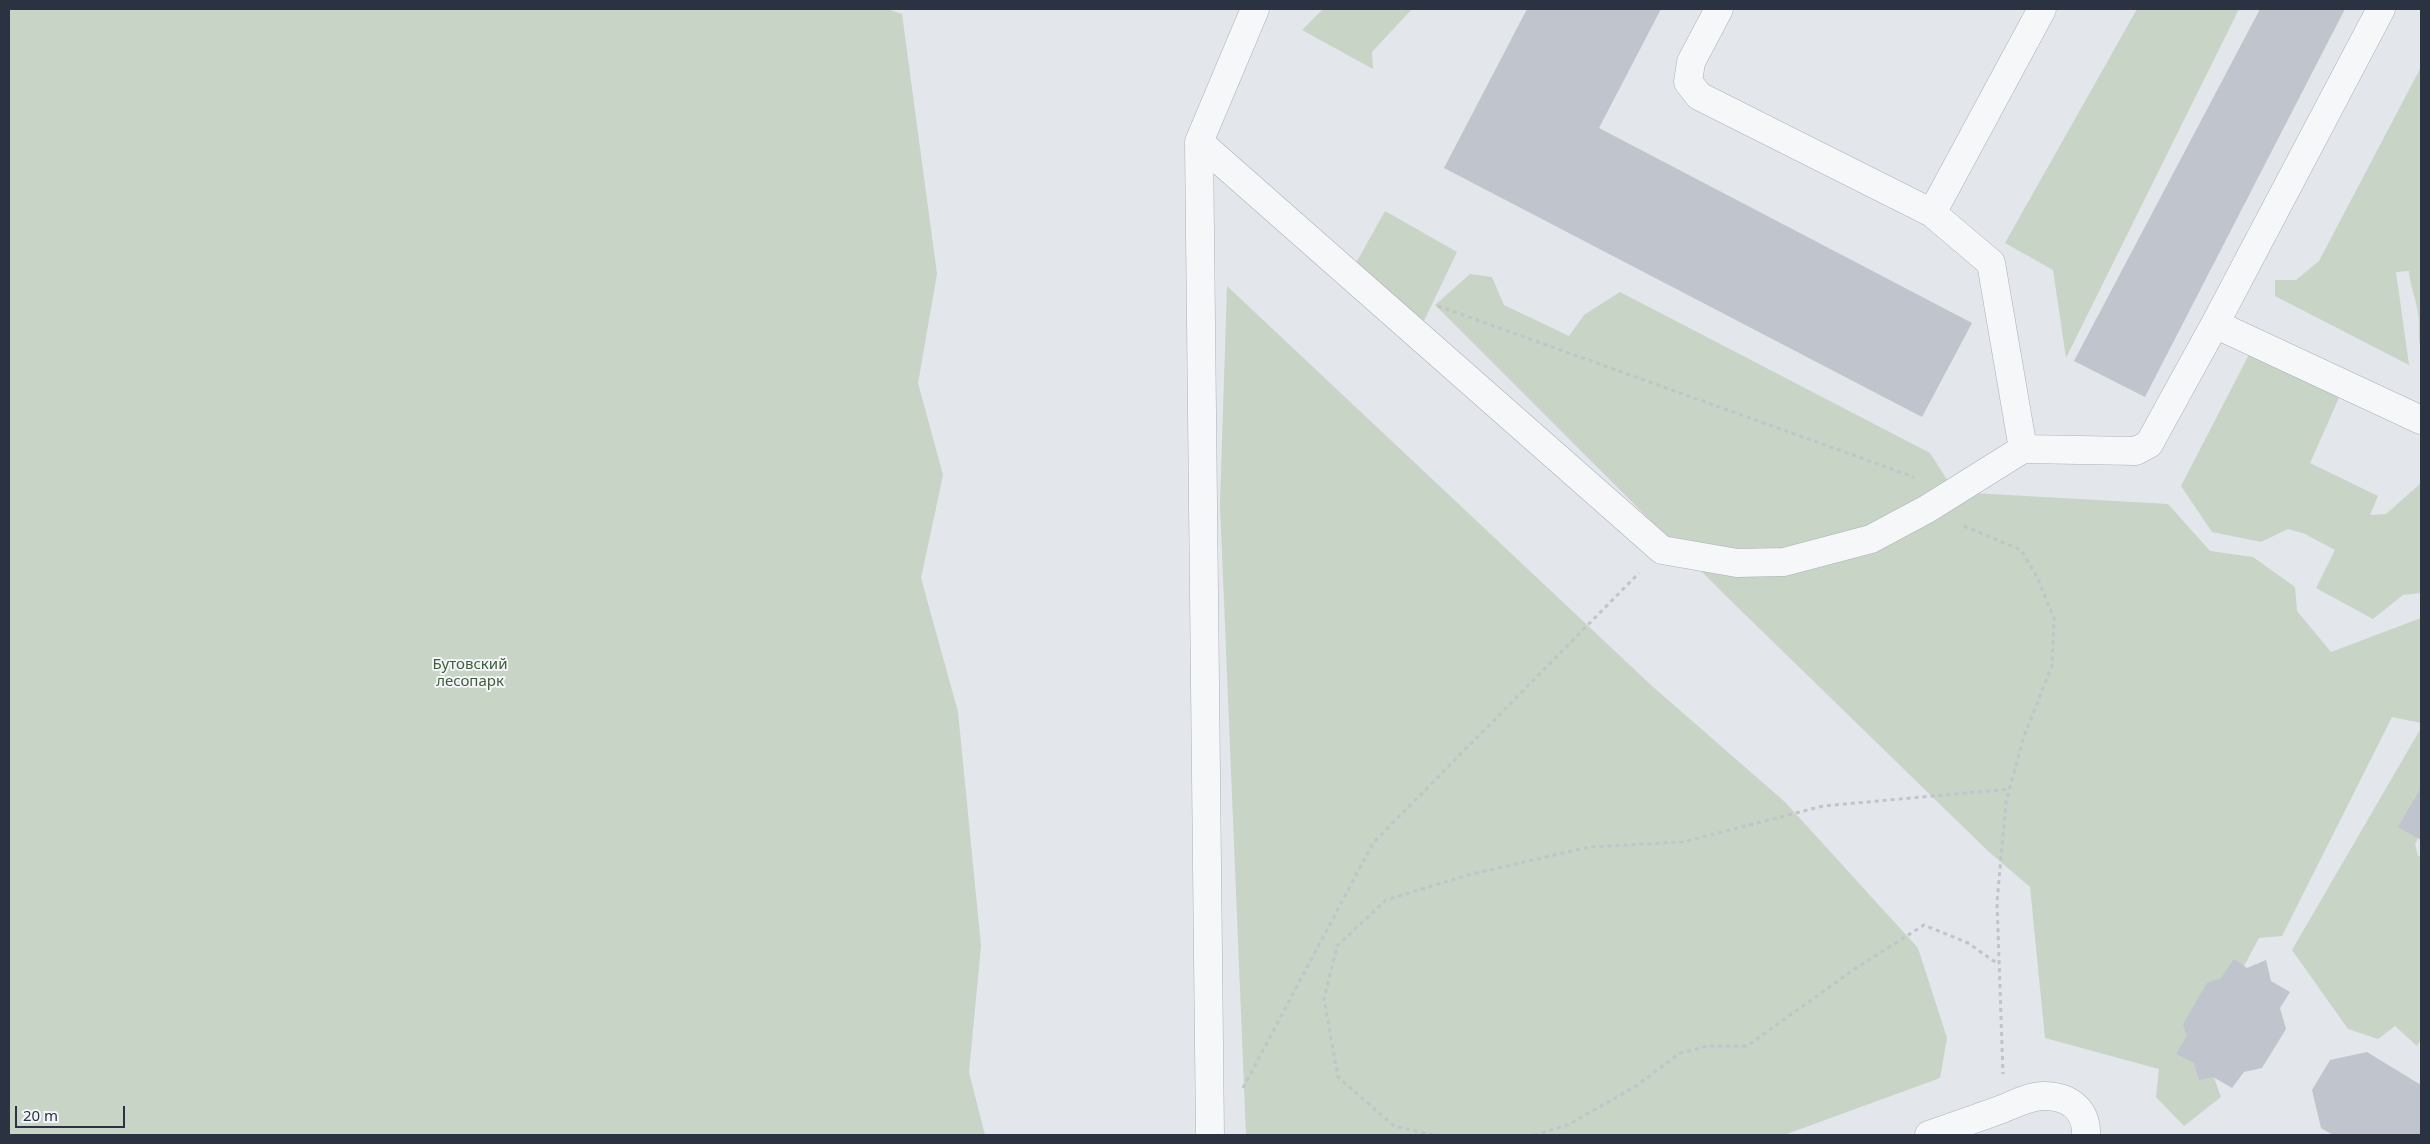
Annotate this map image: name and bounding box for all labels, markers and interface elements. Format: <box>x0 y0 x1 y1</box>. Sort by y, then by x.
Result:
park label: Бутовский лесопарк <box>433 656 507 691</box>
scale bar <box>18 1096 128 1128</box>
text: 20 m <box>23 1105 58 1125</box>

